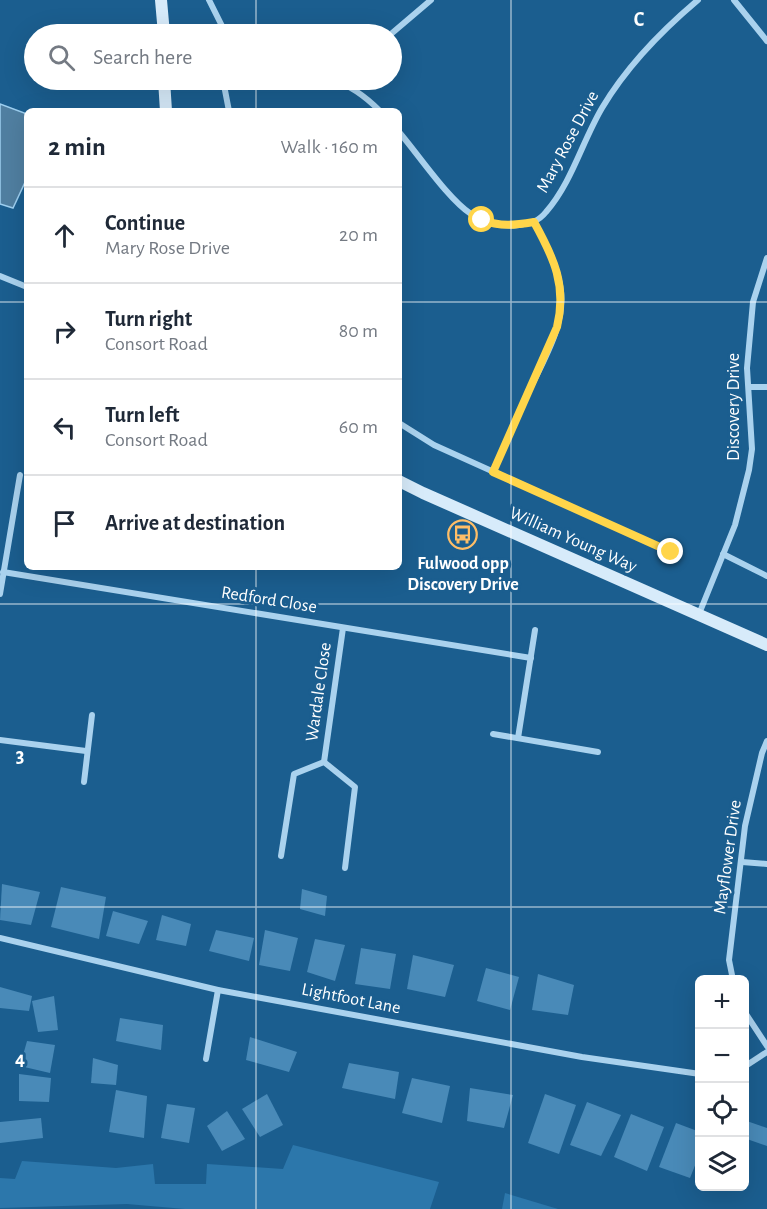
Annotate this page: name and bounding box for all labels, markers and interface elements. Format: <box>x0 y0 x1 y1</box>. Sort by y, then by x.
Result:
text: C <box>634 10 645 30</box>
search box <box>24 24 402 90</box>
icon: search <box>45 41 78 74</box>
text: Search here <box>93 46 192 68</box>
street label: Mary Rose Drive <box>534 88 602 196</box>
text: 2 min <box>48 134 106 160</box>
text: Walk · 160 m <box>281 137 378 157</box>
route start <box>468 206 494 232</box>
text: Continue <box>105 212 185 234</box>
icon: ahead <box>48 219 81 252</box>
text: 20 m <box>339 225 378 245</box>
text: Mary Rose Drive <box>105 238 230 258</box>
text: Turn right <box>105 308 192 330</box>
icon: right <box>48 315 81 348</box>
text: 80 m <box>339 321 378 341</box>
text: Consort Road <box>105 334 208 354</box>
street label: Discovery Drive <box>725 353 743 461</box>
text: Turn left <box>105 404 179 426</box>
icon: left <box>48 411 81 444</box>
text: 60 m <box>339 417 378 437</box>
text: Consort Road <box>105 430 208 450</box>
street label: William Young Way <box>507 504 640 576</box>
icon: arrive <box>48 507 81 540</box>
text: Arrive at destination <box>105 512 285 534</box>
bus stop icon: Fulwood opp Discovery Drive <box>447 519 479 551</box>
route end <box>657 538 683 564</box>
place label: Fulwood opp Discovery Drive <box>407 555 519 594</box>
street label: Redford Close <box>220 584 318 616</box>
street label: Wardale Close <box>303 641 335 743</box>
text: 3 <box>16 746 24 766</box>
street label: Mayflower Drive <box>711 799 745 915</box>
map controls <box>695 975 749 1191</box>
button: + <box>695 975 749 1029</box>
street label: Lightfoot Lane <box>300 981 402 1017</box>
button: − <box>695 1029 749 1083</box>
text: 4 <box>15 1049 25 1069</box>
button: locate <box>695 1083 749 1137</box>
button: layers <box>695 1137 749 1191</box>

